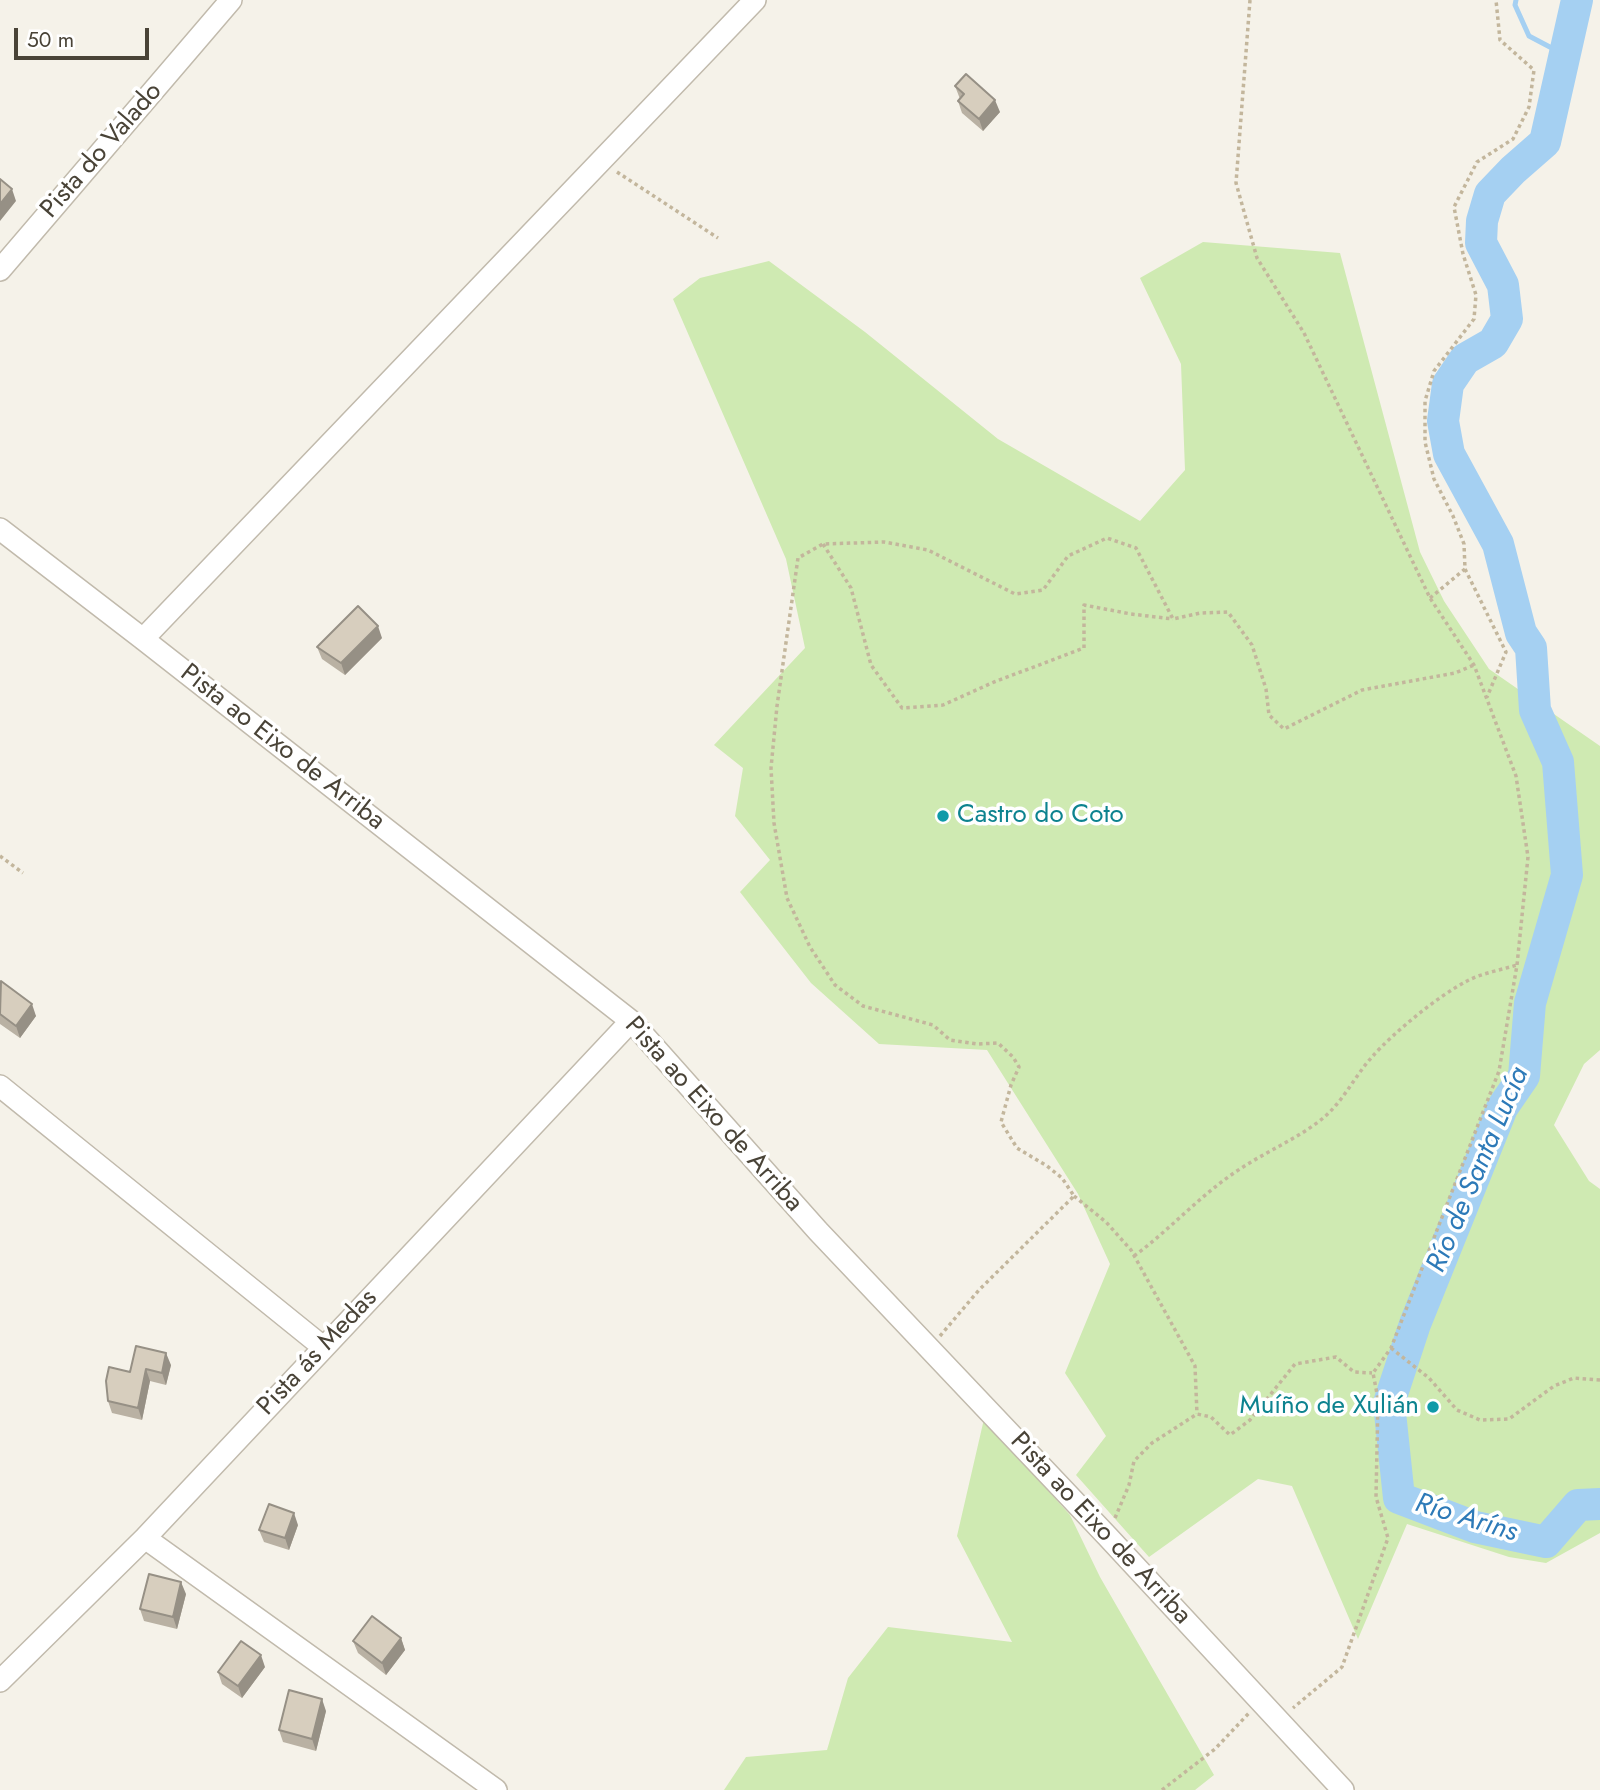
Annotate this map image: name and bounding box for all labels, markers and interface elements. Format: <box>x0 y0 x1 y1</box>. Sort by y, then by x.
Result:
scale bar <box>18 14 152 58</box>
text: 50 m <box>27 25 74 55</box>
street label: Pista do Valado <box>35 77 169 225</box>
street label: Pista ao Eixo de Arriba <box>173 658 391 838</box>
place label: Castro do Coto <box>957 800 1124 832</box>
marker: Castro do Coto <box>935 808 951 824</box>
street label: Pista ao Eixo de Arriba <box>617 1011 809 1219</box>
water label: Río de Santa Lucía <box>1421 1062 1537 1278</box>
street label: Pista ás Medas <box>252 1283 384 1423</box>
place label: Muíño de Xulián <box>1240 1391 1419 1423</box>
marker: Muíño de Xulián <box>1425 1399 1441 1415</box>
street label: Pista ao Eixo de Arriba <box>1003 1426 1197 1632</box>
water label: Río Aríns <box>1411 1488 1521 1550</box>

